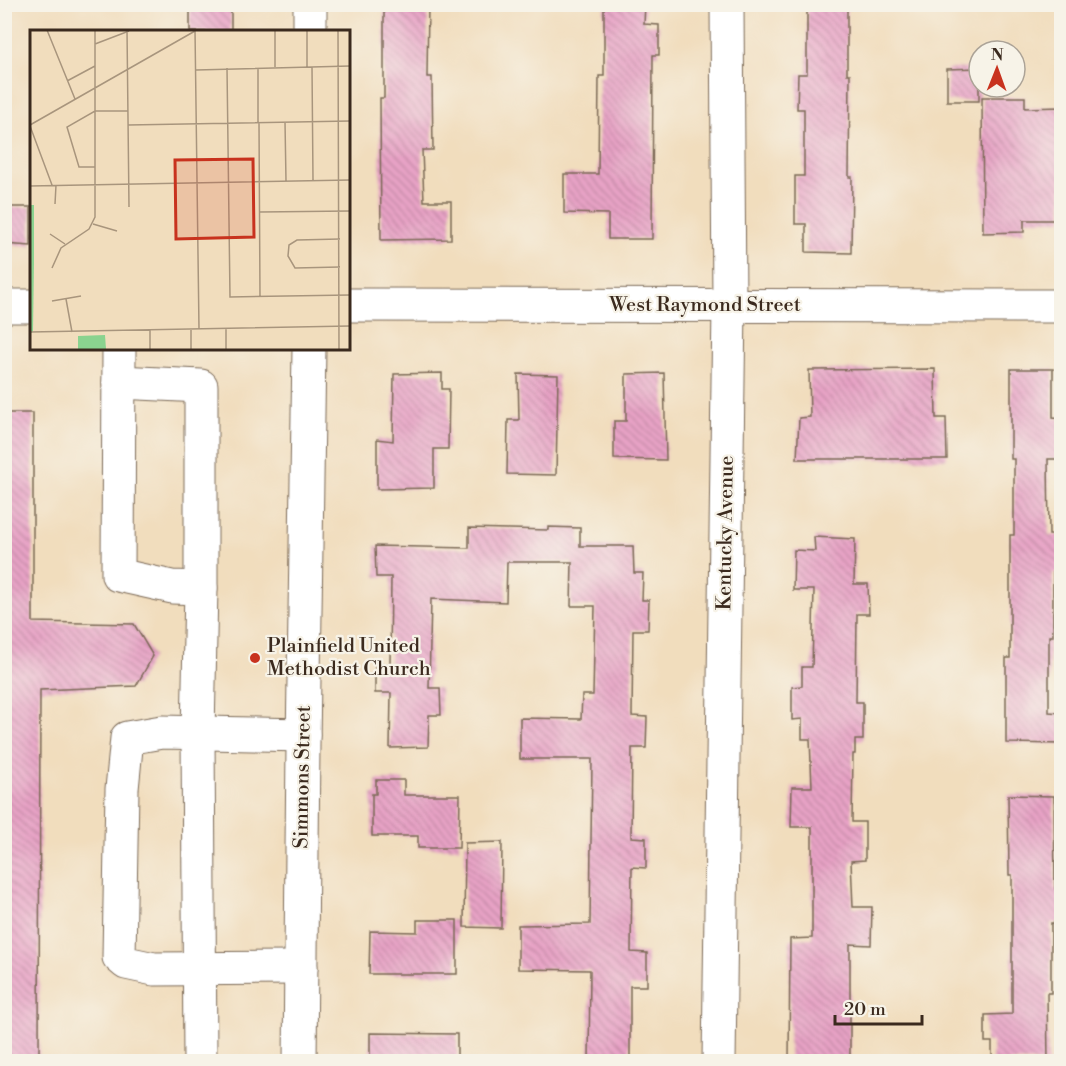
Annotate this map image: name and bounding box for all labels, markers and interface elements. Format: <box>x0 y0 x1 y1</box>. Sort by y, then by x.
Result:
inset map <box>30 30 350 350</box>
north arrow <box>967 39 1027 99</box>
text: N <box>991 45 1004 65</box>
street label: West Raymond Street <box>608 293 801 318</box>
street label: Kentucky Avenue <box>712 455 740 611</box>
place label: Plainfield United Methodist Church <box>267 634 431 682</box>
marker: Plainfield United Methodist Church <box>248 651 262 665</box>
street label: Simmons Street <box>289 705 317 849</box>
scale bar <box>835 988 922 1026</box>
text: 20 m <box>844 998 886 1021</box>

